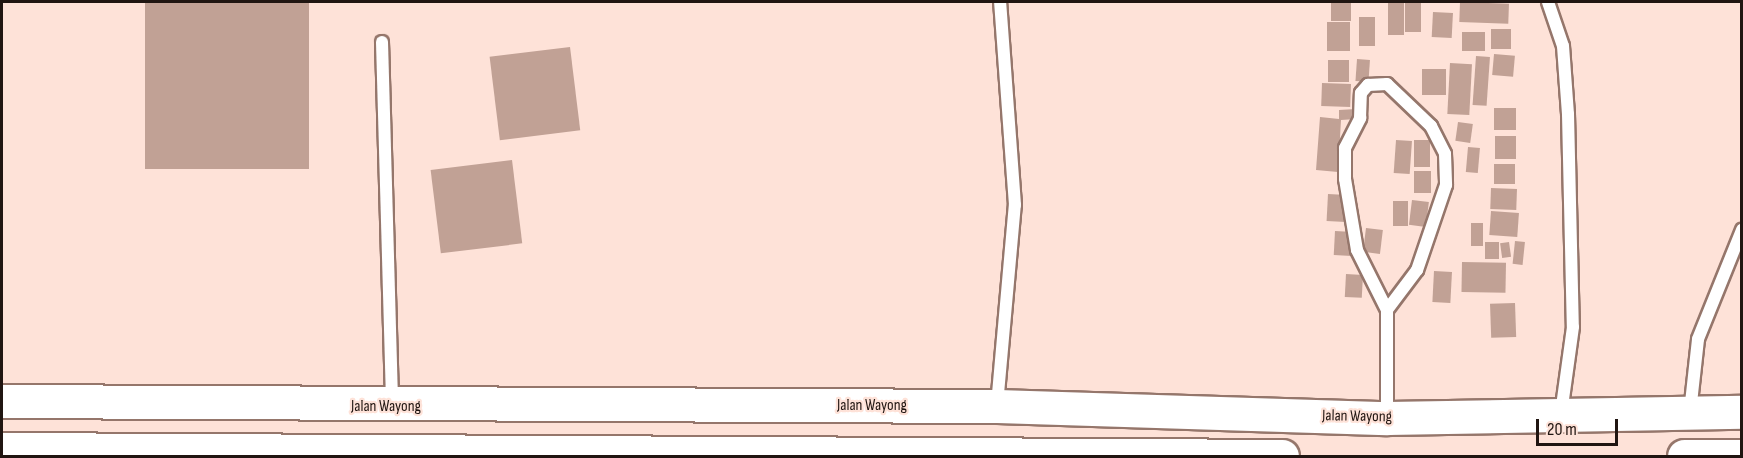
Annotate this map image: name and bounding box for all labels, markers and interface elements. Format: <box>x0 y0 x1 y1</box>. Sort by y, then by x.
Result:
street label: Jalan Wayong <box>837 396 907 416</box>
street label: Jalan Wayong <box>351 397 421 417</box>
street label: Jalan Wayong <box>1322 407 1392 427</box>
scale bar <box>1539 407 1622 445</box>
text: 20 m <box>1547 419 1577 440</box>

